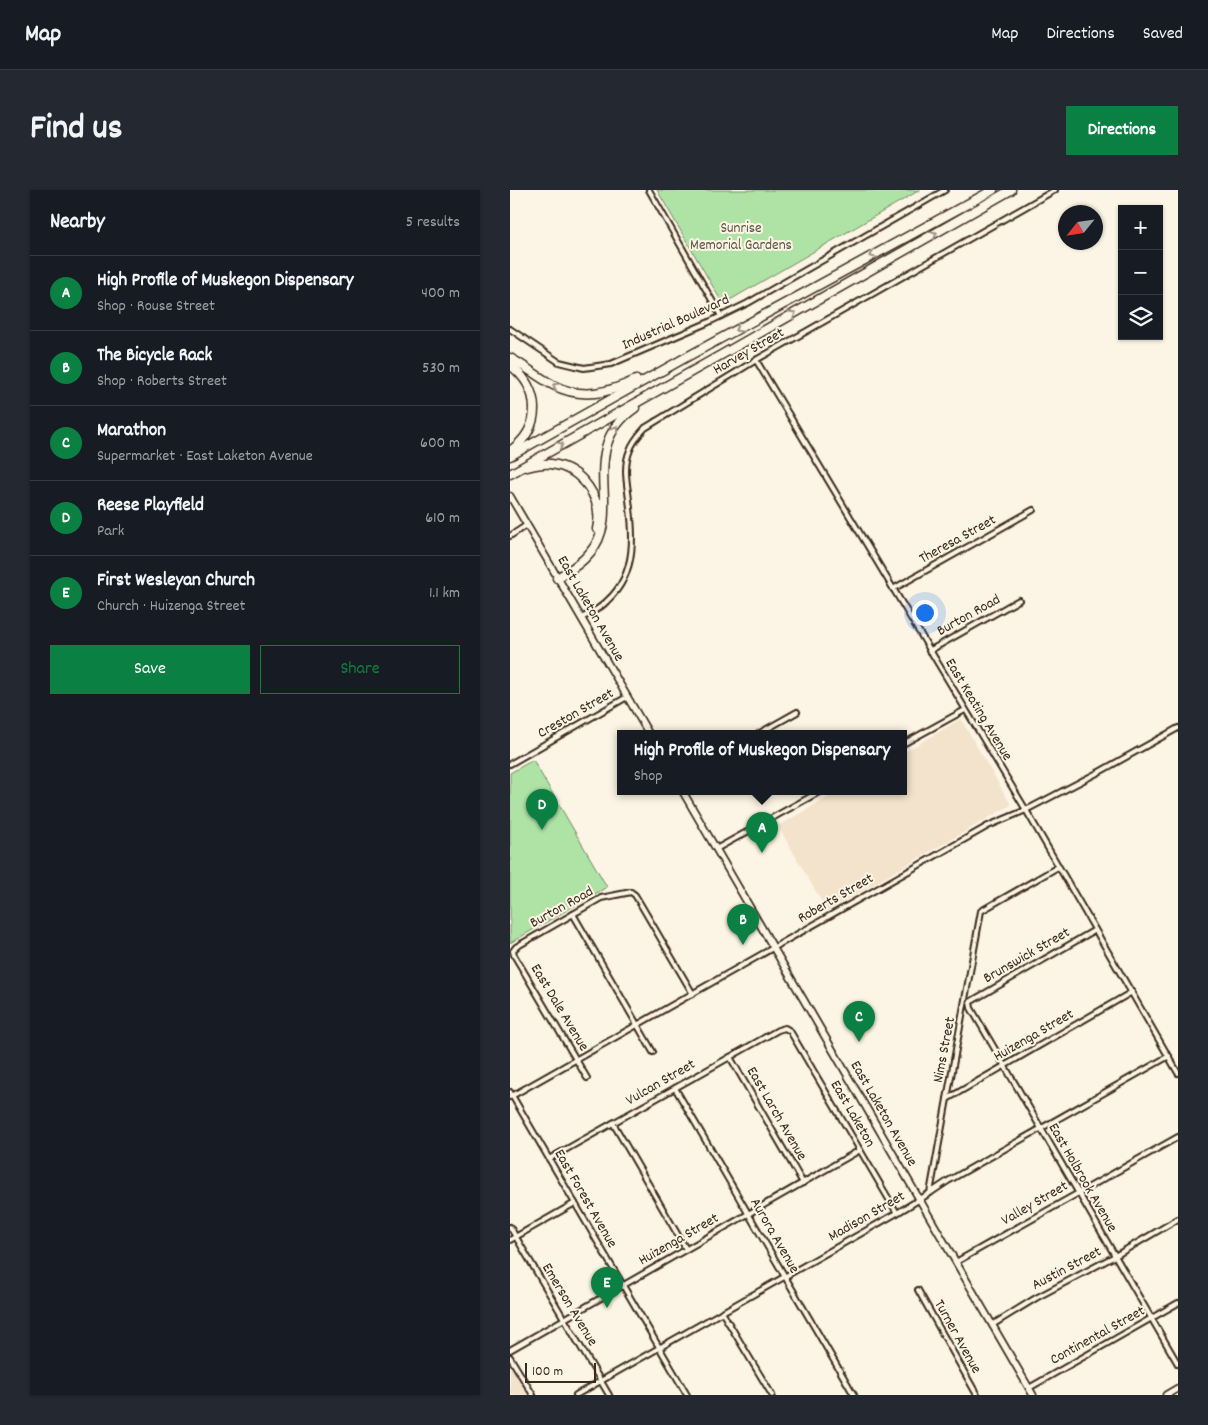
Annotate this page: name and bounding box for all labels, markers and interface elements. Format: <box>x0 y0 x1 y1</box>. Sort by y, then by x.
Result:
text: Map <box>25 18 61 52</box>
text: Map <box>991 22 1018 47</box>
text: Directions <box>1046 22 1115 47</box>
text: Saved <box>1143 22 1183 47</box>
text: Find us <box>30 105 122 155</box>
button: Directions <box>1066 106 1178 155</box>
north arrow <box>1058 205 1103 250</box>
map controls <box>1118 205 1163 340</box>
button: + <box>1118 205 1163 250</box>
text: Nearby <box>50 208 105 238</box>
text: 5 results <box>406 211 460 234</box>
park label: Sunrise Memorial Gardens <box>690 218 792 257</box>
one-way arrow <box>929 230 938 240</box>
one-way arrow <box>869 249 878 259</box>
button: − <box>1118 250 1163 295</box>
text: High Profile of Muskegon Dispensary <box>97 268 353 295</box>
text: A <box>62 282 70 305</box>
text: 400 m <box>421 282 460 305</box>
street label: Industrial Boulevard <box>619 289 733 357</box>
text: Shop · Rouse Street <box>97 295 215 318</box>
button: layers <box>1118 295 1163 340</box>
one-way arrow <box>788 311 797 321</box>
street label: Harvey Street <box>709 322 789 381</box>
one-way arrow <box>735 322 744 332</box>
text: The Bicycle Rack <box>97 343 212 370</box>
text: B <box>62 357 70 380</box>
text: 530 m <box>422 357 460 380</box>
text: Shop · Roberts Street <box>97 370 227 393</box>
one-way arrow <box>552 382 561 392</box>
text: Marathon <box>97 418 166 445</box>
one-way arrow <box>608 426 618 435</box>
text: C <box>62 432 70 455</box>
text: 600 m <box>420 432 460 455</box>
one-way arrow <box>555 442 564 452</box>
text: Supermarket · East Laketon Avenue <box>97 445 313 468</box>
text: Reese Playfield <box>97 493 204 520</box>
text: D <box>62 507 70 530</box>
text: 610 m <box>425 507 460 530</box>
street label: Theresa Street <box>916 510 1001 570</box>
text: Park <box>97 520 124 543</box>
street label: East Laketon Avenue <box>551 552 629 666</box>
text: First Wesleyan Church <box>97 568 255 595</box>
text: E <box>62 582 70 605</box>
text: 1.1 km <box>429 582 460 605</box>
street label: Burton Road <box>933 589 1005 643</box>
text: Church · Huizenga Street <box>97 595 245 618</box>
your location <box>912 600 938 626</box>
button: Save <box>50 645 250 694</box>
button: Share <box>260 645 460 694</box>
street label: East Keating Avenue <box>939 655 1017 766</box>
street label: Creston Street <box>534 683 619 745</box>
popup <box>617 730 907 795</box>
text: High Profile of Muskegon Dispensary <box>634 738 890 765</box>
text: Shop <box>634 765 663 788</box>
pin: D <box>526 789 558 830</box>
pin: A <box>746 812 778 853</box>
street label: Roberts Street <box>794 868 878 930</box>
street label: Burton Road <box>526 881 598 935</box>
pin: B <box>727 904 759 945</box>
street label: Brunswick Street <box>980 922 1075 990</box>
street label: East Dale Avenue <box>524 960 594 1056</box>
pin: C <box>843 1001 875 1042</box>
street label: Huizenga Street <box>990 1004 1079 1068</box>
street label: Nims Street <box>928 1015 962 1085</box>
street label: Vulcan Street <box>622 1054 700 1112</box>
street label: East Laketon Avenue <box>844 1057 922 1171</box>
street label: East Larch Avenue <box>740 1063 812 1165</box>
street label: East Laketon <box>824 1076 880 1152</box>
street label: East Holbrook Avenue <box>1042 1119 1122 1237</box>
street label: East Forest Avenue <box>548 1145 622 1253</box>
street label: Valley Street <box>997 1176 1073 1232</box>
street label: Madison Street <box>825 1186 910 1248</box>
street label: Aurora Avenue <box>743 1194 805 1278</box>
street label: Huizenga Street <box>635 1208 724 1272</box>
street label: Austin Street <box>1028 1241 1106 1297</box>
street label: Emerson Avenue <box>535 1259 603 1351</box>
pin: E <box>591 1267 623 1308</box>
street label: Turner Avenue <box>928 1296 987 1378</box>
street label: Continental Street <box>1046 1301 1150 1371</box>
scale bar <box>525 1360 596 1383</box>
text: 100 m <box>532 1362 563 1382</box>

